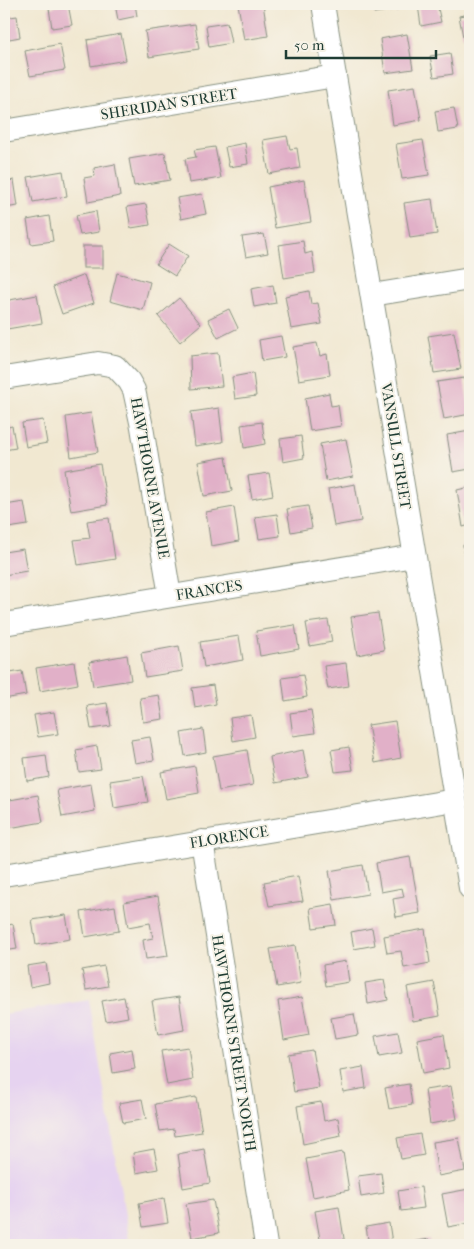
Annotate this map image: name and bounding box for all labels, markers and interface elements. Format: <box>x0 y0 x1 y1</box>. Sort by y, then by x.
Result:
scale bar <box>286 28 436 60</box>
text: 50 m <box>294 36 325 54</box>
street label: SHERIDAN STREET <box>99 84 239 124</box>
street label: VANSULL STREET <box>377 381 415 511</box>
street label: HAWTHORNE AVENUE <box>127 396 173 560</box>
street label: FRANCES <box>175 576 244 604</box>
street label: FLORENCE <box>188 822 270 852</box>
street label: HAWTHORNE STREET NORTH <box>208 933 260 1153</box>

